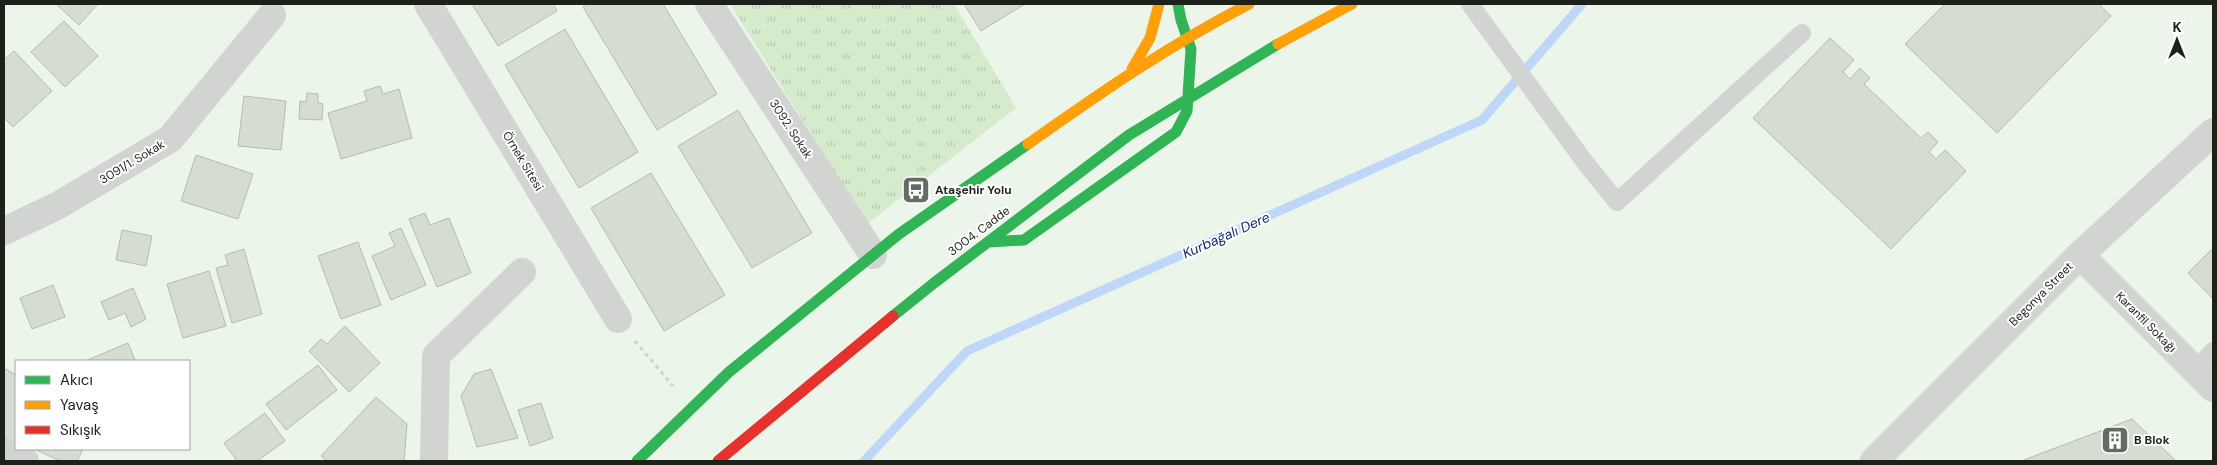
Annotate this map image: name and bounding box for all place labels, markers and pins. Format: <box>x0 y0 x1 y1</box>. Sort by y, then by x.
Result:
bus stop icon: Ataşehir Yolu <box>901 175 931 205</box>
place label: Ataşehir Yolu <box>935 182 1012 198</box>
building icon: B Blok <box>2100 425 2130 455</box>
place label: B Blok <box>2134 432 2170 448</box>

